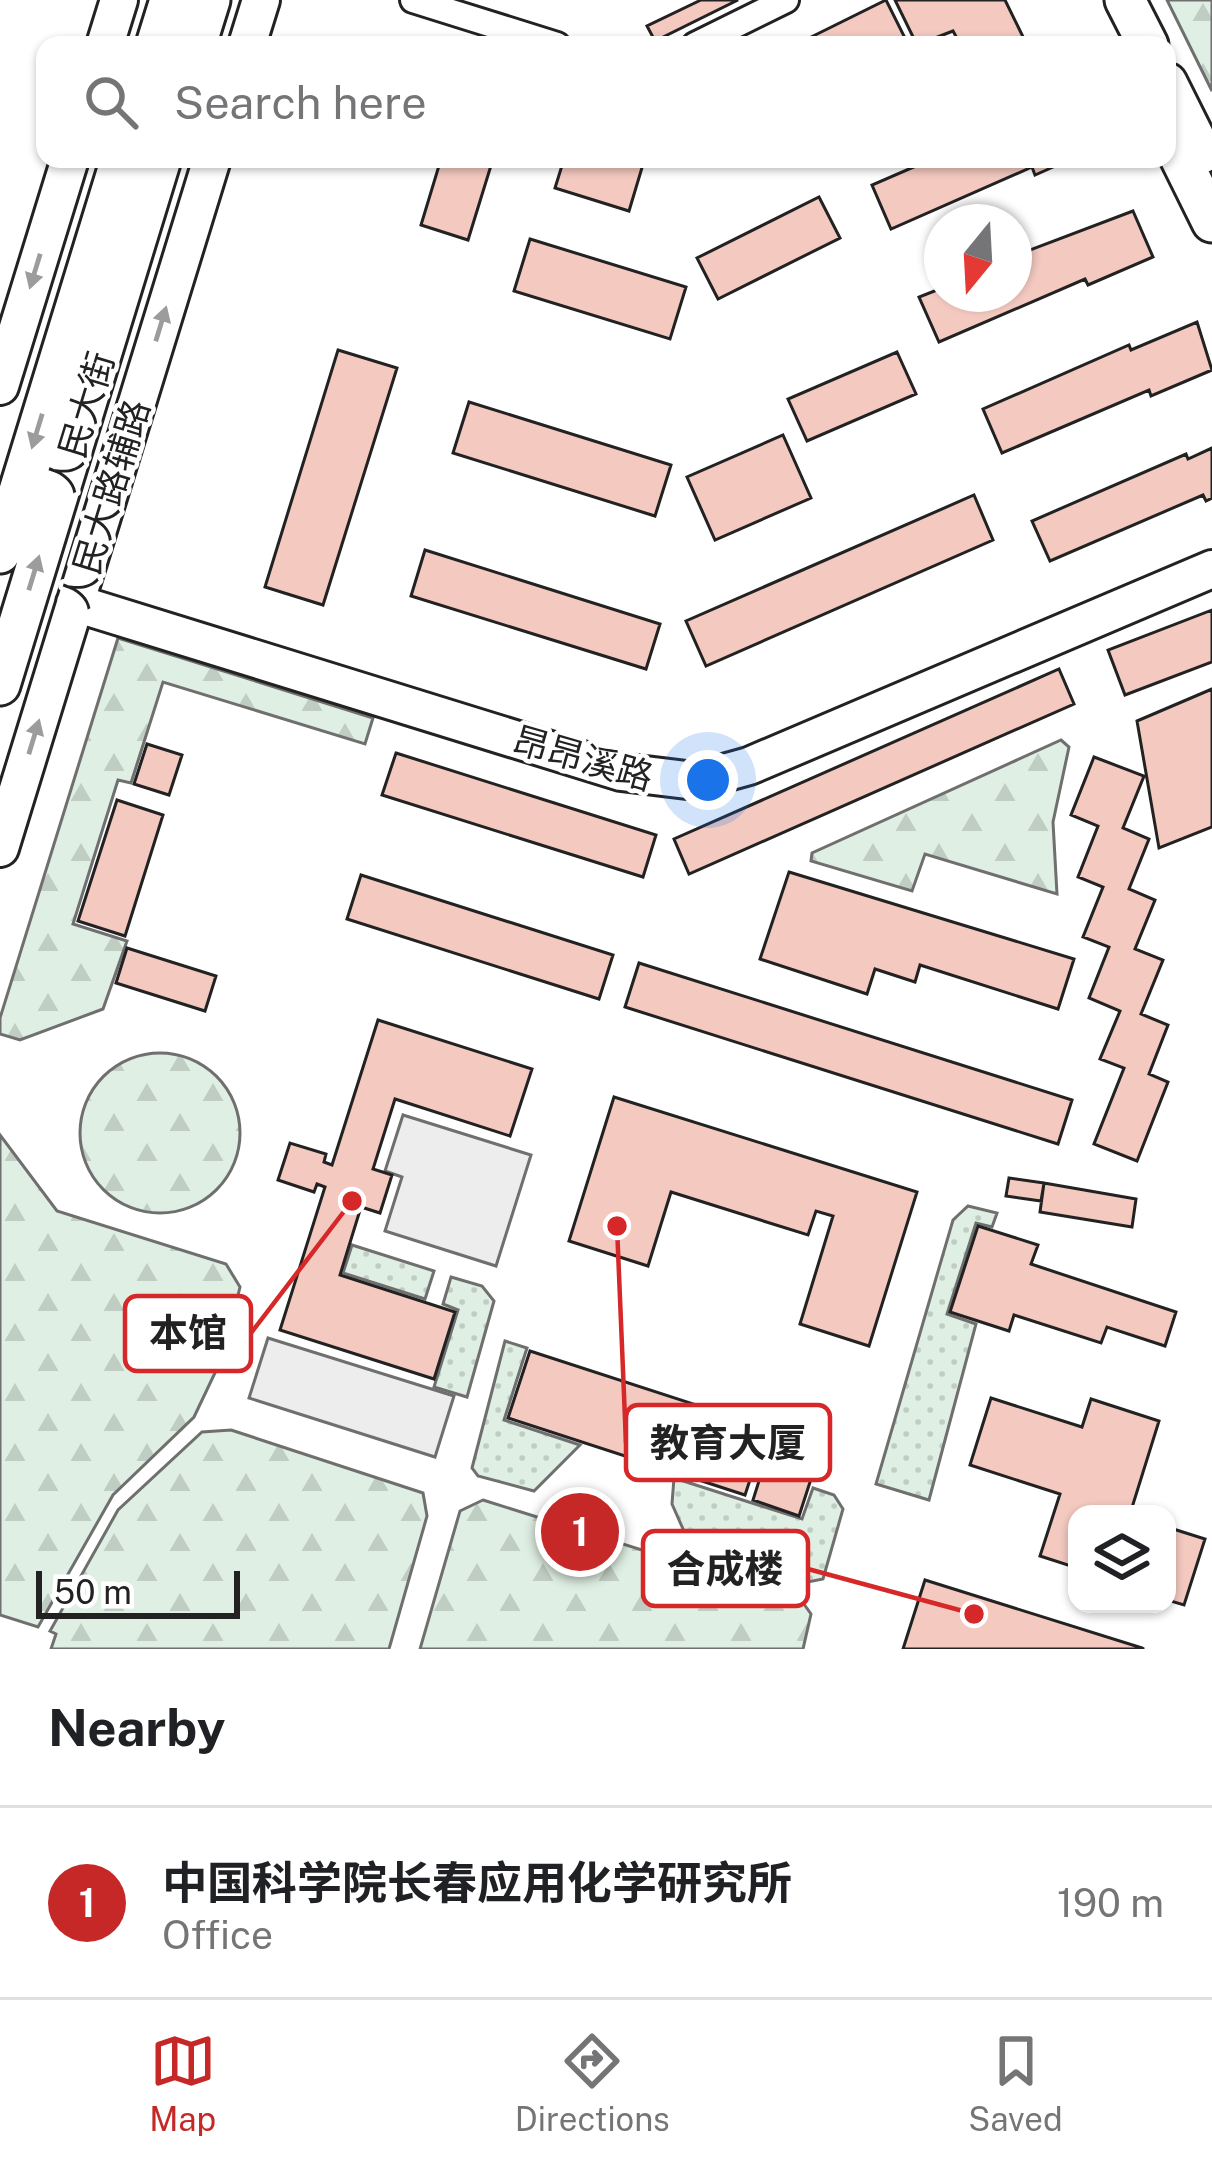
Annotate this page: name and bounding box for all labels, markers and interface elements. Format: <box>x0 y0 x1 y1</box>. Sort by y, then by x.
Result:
search box <box>36 36 1176 168</box>
icon: search <box>78 69 144 135</box>
text: Search here <box>174 76 427 129</box>
north arrow <box>924 204 1032 312</box>
one-way arrow <box>25 253 44 290</box>
one-way arrow <box>153 305 171 342</box>
street label: 人民大街 <box>40 347 122 497</box>
street label: 人民大路辅路 <box>54 395 158 613</box>
one-way arrow <box>27 413 45 450</box>
one-way arrow <box>26 554 44 591</box>
one-way arrow <box>26 718 44 755</box>
street label: 昂昂溪路 <box>508 718 658 798</box>
your location <box>678 750 738 810</box>
callout: 本馆 <box>125 1296 251 1371</box>
text: 本馆 <box>149 1310 227 1356</box>
callout: 教育大厦 <box>626 1405 830 1480</box>
text: 教育大厦 <box>650 1420 806 1466</box>
pin: 1 <box>541 1487 619 1577</box>
map controls <box>1068 1505 1176 1613</box>
button: layers <box>1068 1505 1176 1613</box>
callout: 合成楼 <box>643 1531 808 1606</box>
text: 合成楼 <box>666 1546 784 1592</box>
scale bar <box>36 1565 240 1618</box>
text: 50 m <box>54 1573 132 1611</box>
text: Nearby <box>48 1698 225 1757</box>
text: 中国科学院长春应用化学研究所 <box>162 1856 792 1909</box>
text: 1 <box>79 1880 95 1926</box>
text: 190 m <box>1057 1880 1164 1926</box>
text: Office <box>162 1912 273 1958</box>
tab: Map <box>149 2028 216 2138</box>
tab: Directions <box>515 2028 670 2138</box>
tab: Saved <box>968 2028 1063 2138</box>

